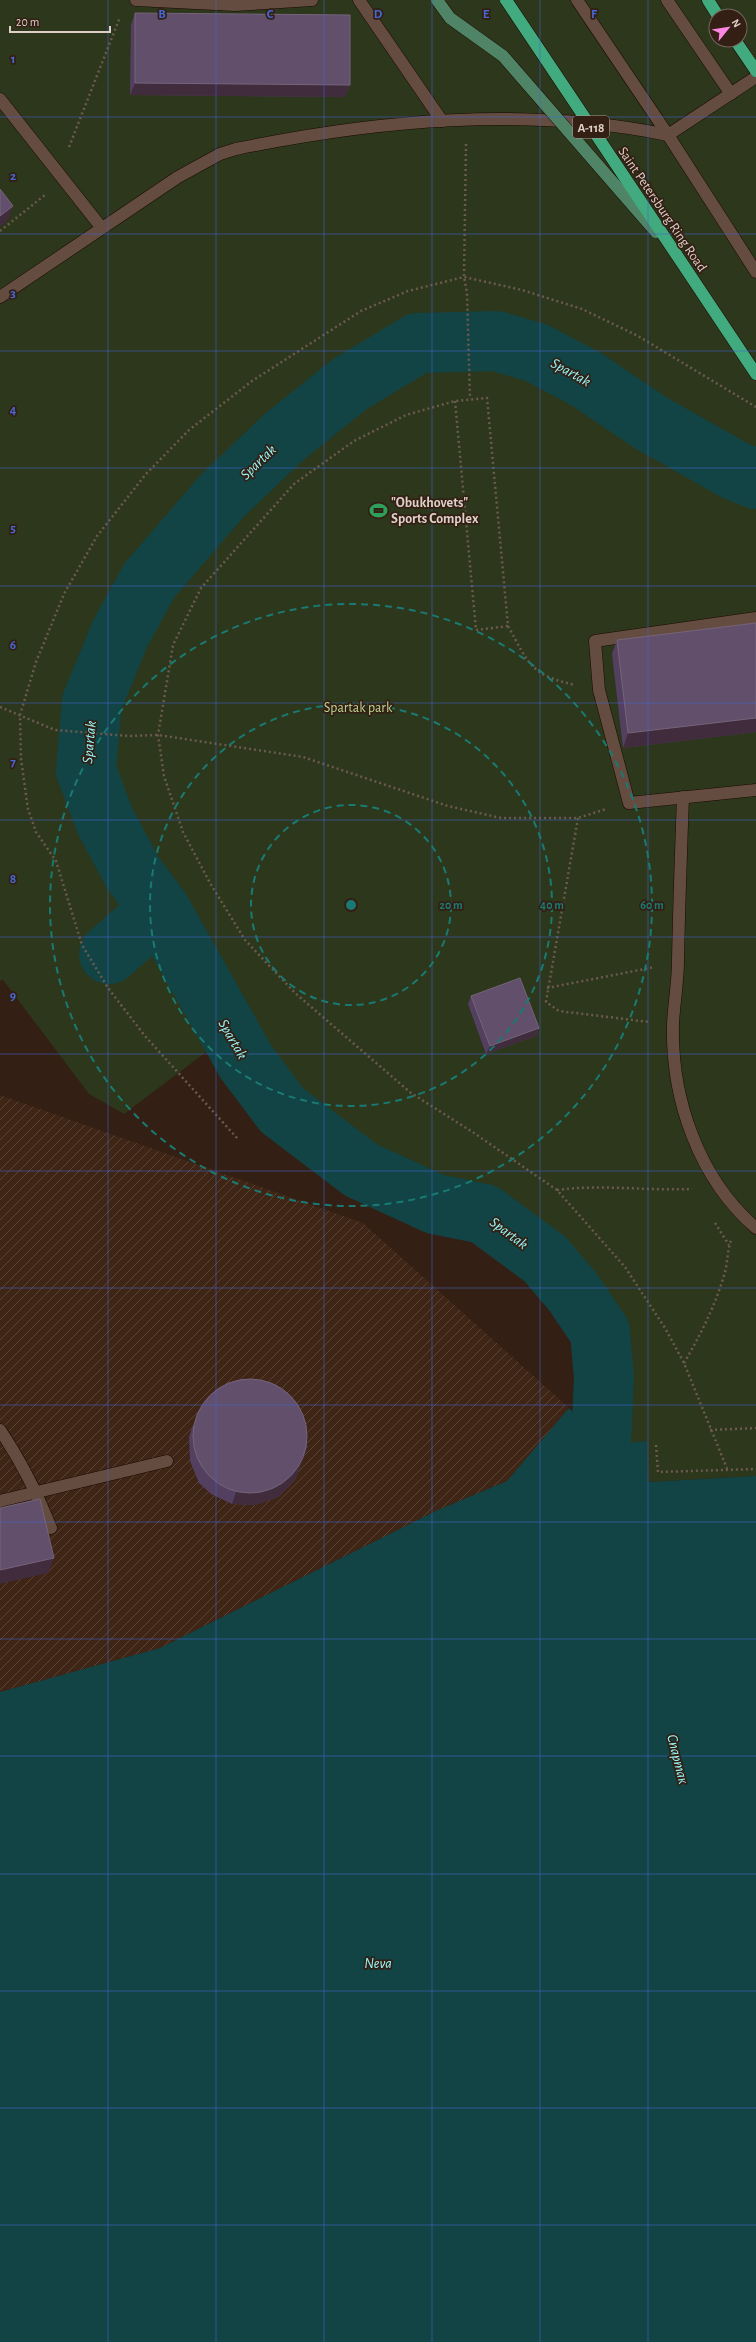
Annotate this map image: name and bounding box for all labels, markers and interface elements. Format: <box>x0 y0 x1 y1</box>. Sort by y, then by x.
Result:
scale bar <box>10 8 110 34</box>
text: B <box>158 8 166 21</box>
text: C <box>267 8 274 21</box>
text: D <box>374 8 383 21</box>
text: E <box>483 8 490 21</box>
text: F <box>591 8 598 21</box>
north arrow <box>708 8 748 48</box>
text: 20 m <box>16 16 39 28</box>
text: N <box>730 17 743 29</box>
text: 1 <box>11 53 15 66</box>
road number: А-118 <box>573 116 609 138</box>
street label: Saint Petersburg Ring Road <box>615 145 709 274</box>
text: 2 <box>10 170 16 183</box>
text: 3 <box>10 287 16 300</box>
water label: Spartak <box>548 355 593 389</box>
text: 4 <box>10 404 17 417</box>
water label: Spartak <box>238 442 279 483</box>
place label: "Obukhovets" Sports Complex <box>391 496 479 526</box>
sports icon: "Obukhovets" Sports Complex <box>368 500 388 520</box>
text: 5 <box>10 522 16 535</box>
text: 6 <box>10 639 16 652</box>
park label: Spartak park <box>324 701 393 715</box>
water label: Spartak <box>80 720 99 764</box>
text: 7 <box>10 756 16 769</box>
text: 8 <box>10 873 16 886</box>
centre of rings <box>344 898 358 912</box>
text: 20 m <box>439 899 463 911</box>
text: 40 m <box>540 899 564 911</box>
text: 60 m <box>640 899 664 911</box>
text: 9 <box>10 990 16 1003</box>
water label: Spartak <box>215 1017 250 1062</box>
water label: Spartak <box>487 1214 530 1252</box>
water label: Спартак <box>664 1733 691 1786</box>
water label: Neva <box>364 1956 392 1971</box>

